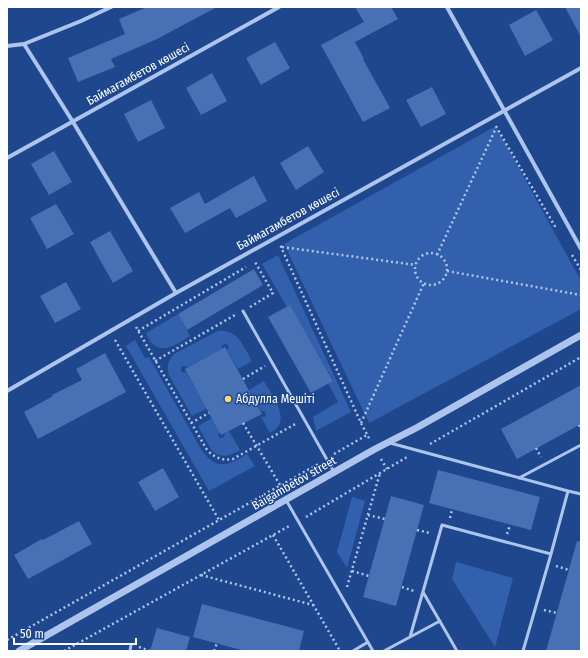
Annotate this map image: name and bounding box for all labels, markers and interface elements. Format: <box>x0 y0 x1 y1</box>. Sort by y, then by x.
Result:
street label: Баймағамбетов көшесі <box>84 40 192 108</box>
street label: Баймагамбетов көшесі <box>234 185 342 253</box>
place label: Абдулла Мешіті <box>236 392 315 406</box>
marker: Абдулла Мешіті <box>223 394 233 404</box>
street label: Baigambetov street <box>249 453 339 513</box>
scale bar <box>14 620 136 646</box>
text: 50 m <box>20 627 44 641</box>

